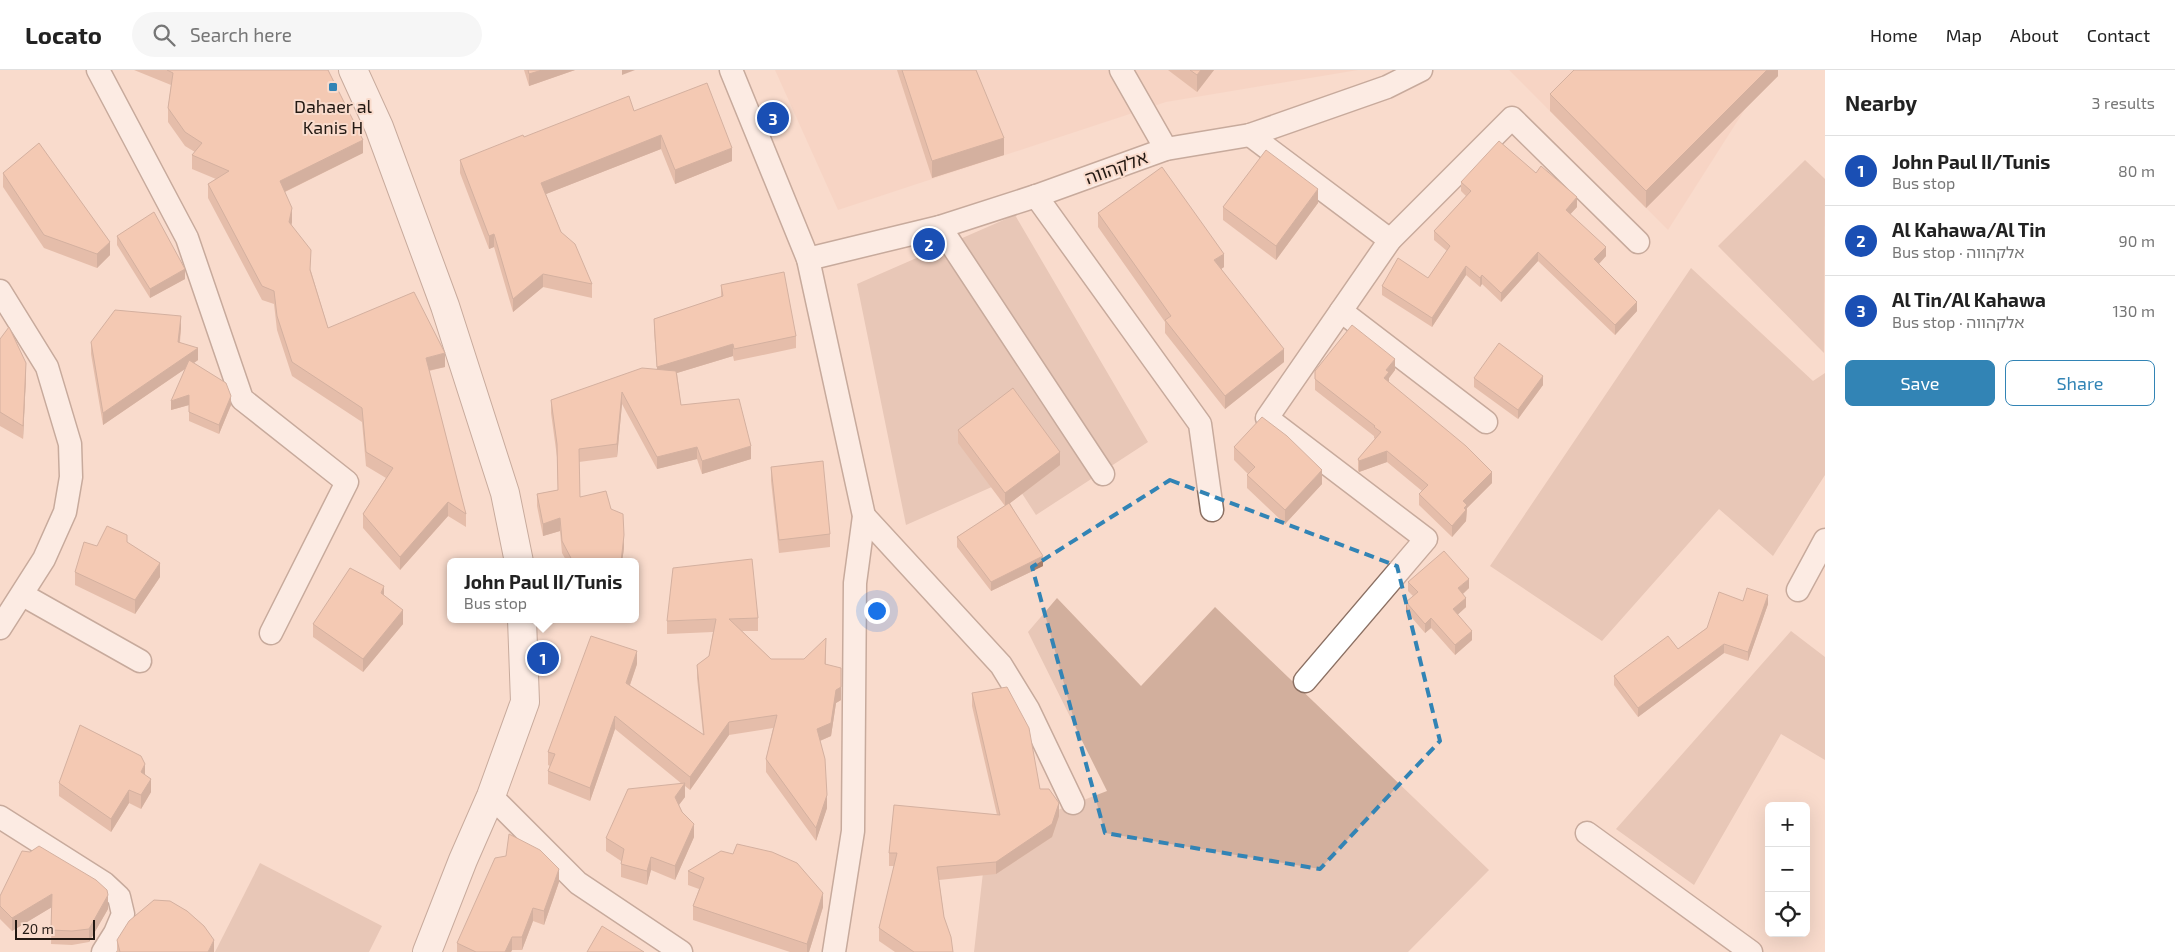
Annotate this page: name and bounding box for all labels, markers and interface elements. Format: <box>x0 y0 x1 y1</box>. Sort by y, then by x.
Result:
search box <box>132 12 482 57</box>
text: Locato <box>25 20 102 49</box>
icon: search <box>150 21 178 49</box>
text: Search here <box>190 23 292 46</box>
text: Home <box>1870 24 1918 46</box>
text: Map <box>1946 24 1982 46</box>
text: About <box>2010 24 2059 46</box>
text: Contact <box>2087 24 2150 46</box>
marker: Dahaer al Kanis H <box>327 81 339 93</box>
text: Nearby <box>1845 90 1917 115</box>
text: 3 results <box>2092 93 2155 112</box>
place label: Dahaer al Kanis H <box>294 95 373 138</box>
pin: 3 <box>757 99 789 137</box>
street label: אלקהווה <box>1082 145 1150 189</box>
text: John Paul II/Tunis <box>1892 150 2050 173</box>
text: 1 <box>1858 161 1864 180</box>
text: 80 m <box>2118 161 2155 180</box>
text: Bus stop <box>1892 173 1955 192</box>
text: Al Kahawa/Al Tin <box>1892 218 2046 241</box>
pin: 2 <box>913 225 945 263</box>
text: 2 <box>1856 231 1866 250</box>
text: 90 m <box>2119 231 2155 250</box>
text: Bus stop · אלקהווה <box>1892 242 2024 261</box>
text: Al Tin/Al Kahawa <box>1892 288 2046 311</box>
text: 3 <box>1856 301 1866 320</box>
text: 130 m <box>2113 301 2155 320</box>
text: Bus stop · אלקהווה <box>1892 312 2024 331</box>
button: Save <box>1845 360 1995 406</box>
button: Share <box>2005 360 2155 406</box>
popup <box>447 558 639 623</box>
text: John Paul II/Tunis <box>464 570 622 593</box>
text: Bus stop <box>464 593 527 612</box>
your location <box>864 598 890 624</box>
pin: 1 <box>527 639 559 677</box>
map controls <box>1765 802 1810 937</box>
button: + <box>1765 802 1810 847</box>
button: − <box>1765 847 1810 892</box>
button: locate <box>1765 892 1810 937</box>
scale bar <box>15 917 95 940</box>
text: 20 m <box>22 920 54 937</box>

